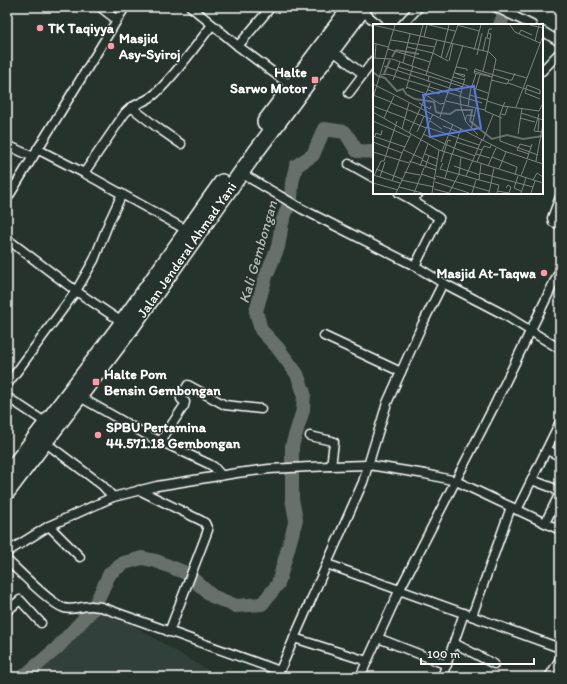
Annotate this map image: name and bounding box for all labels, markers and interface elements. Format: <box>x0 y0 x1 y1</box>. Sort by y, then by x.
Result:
place label: TK Taqiyya <box>47 20 115 37</box>
marker: TK Taqiyya <box>35 23 45 33</box>
inset map <box>373 24 543 194</box>
place label: Masjid Asy-Syiroj <box>118 30 181 63</box>
marker: Masjid Asy-Syiroj <box>106 41 116 51</box>
place label: Halte Sarwo Motor <box>230 64 307 97</box>
marker: Halte Sarwo Motor <box>310 75 320 85</box>
street label: Jalan Jenderal Ahmad Yani <box>134 179 240 321</box>
water label: Kali Gembongan <box>235 198 281 305</box>
place label: Masjid At-Taqwa <box>436 265 536 282</box>
marker: Masjid At-Taqwa <box>539 268 549 278</box>
place label: Halte Pom Bensin Gembongan <box>104 366 221 399</box>
marker: Halte Pom Bensin Gembongan <box>91 377 101 387</box>
place label: SPBU Pertamina 44.571.18 Gembongan <box>106 419 241 452</box>
marker: SPBU Pertamina 44.571.18 Gembongan <box>93 430 103 440</box>
scale bar <box>421 640 534 666</box>
text: 100 m <box>427 647 460 661</box>

